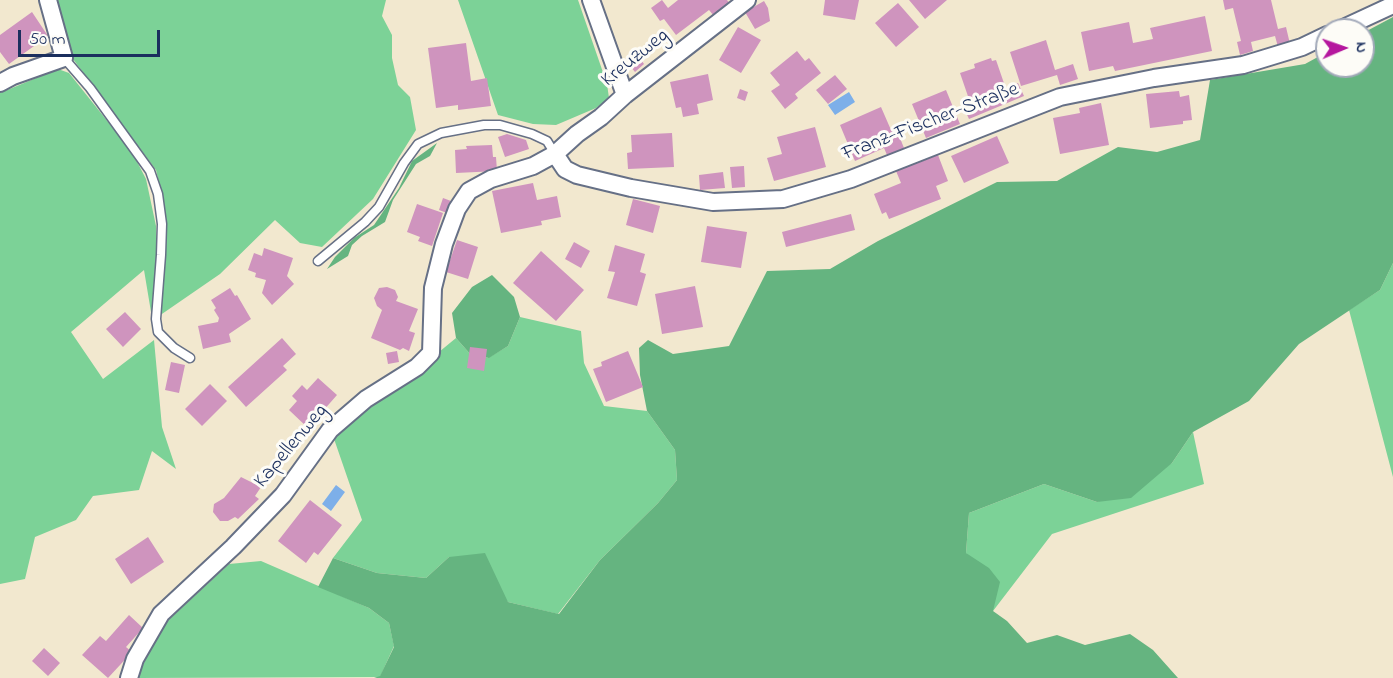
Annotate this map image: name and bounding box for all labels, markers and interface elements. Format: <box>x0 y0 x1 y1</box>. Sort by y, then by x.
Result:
scale bar <box>21 18 164 56</box>
north arrow <box>1315 18 1375 78</box>
street label: Kreuzweg <box>597 24 675 94</box>
text: 50 m <box>29 27 66 53</box>
text: N <box>1349 42 1373 53</box>
street label: Franz-Fischer-Straße <box>839 78 1023 168</box>
street label: Kapellenweg <box>250 400 334 494</box>

